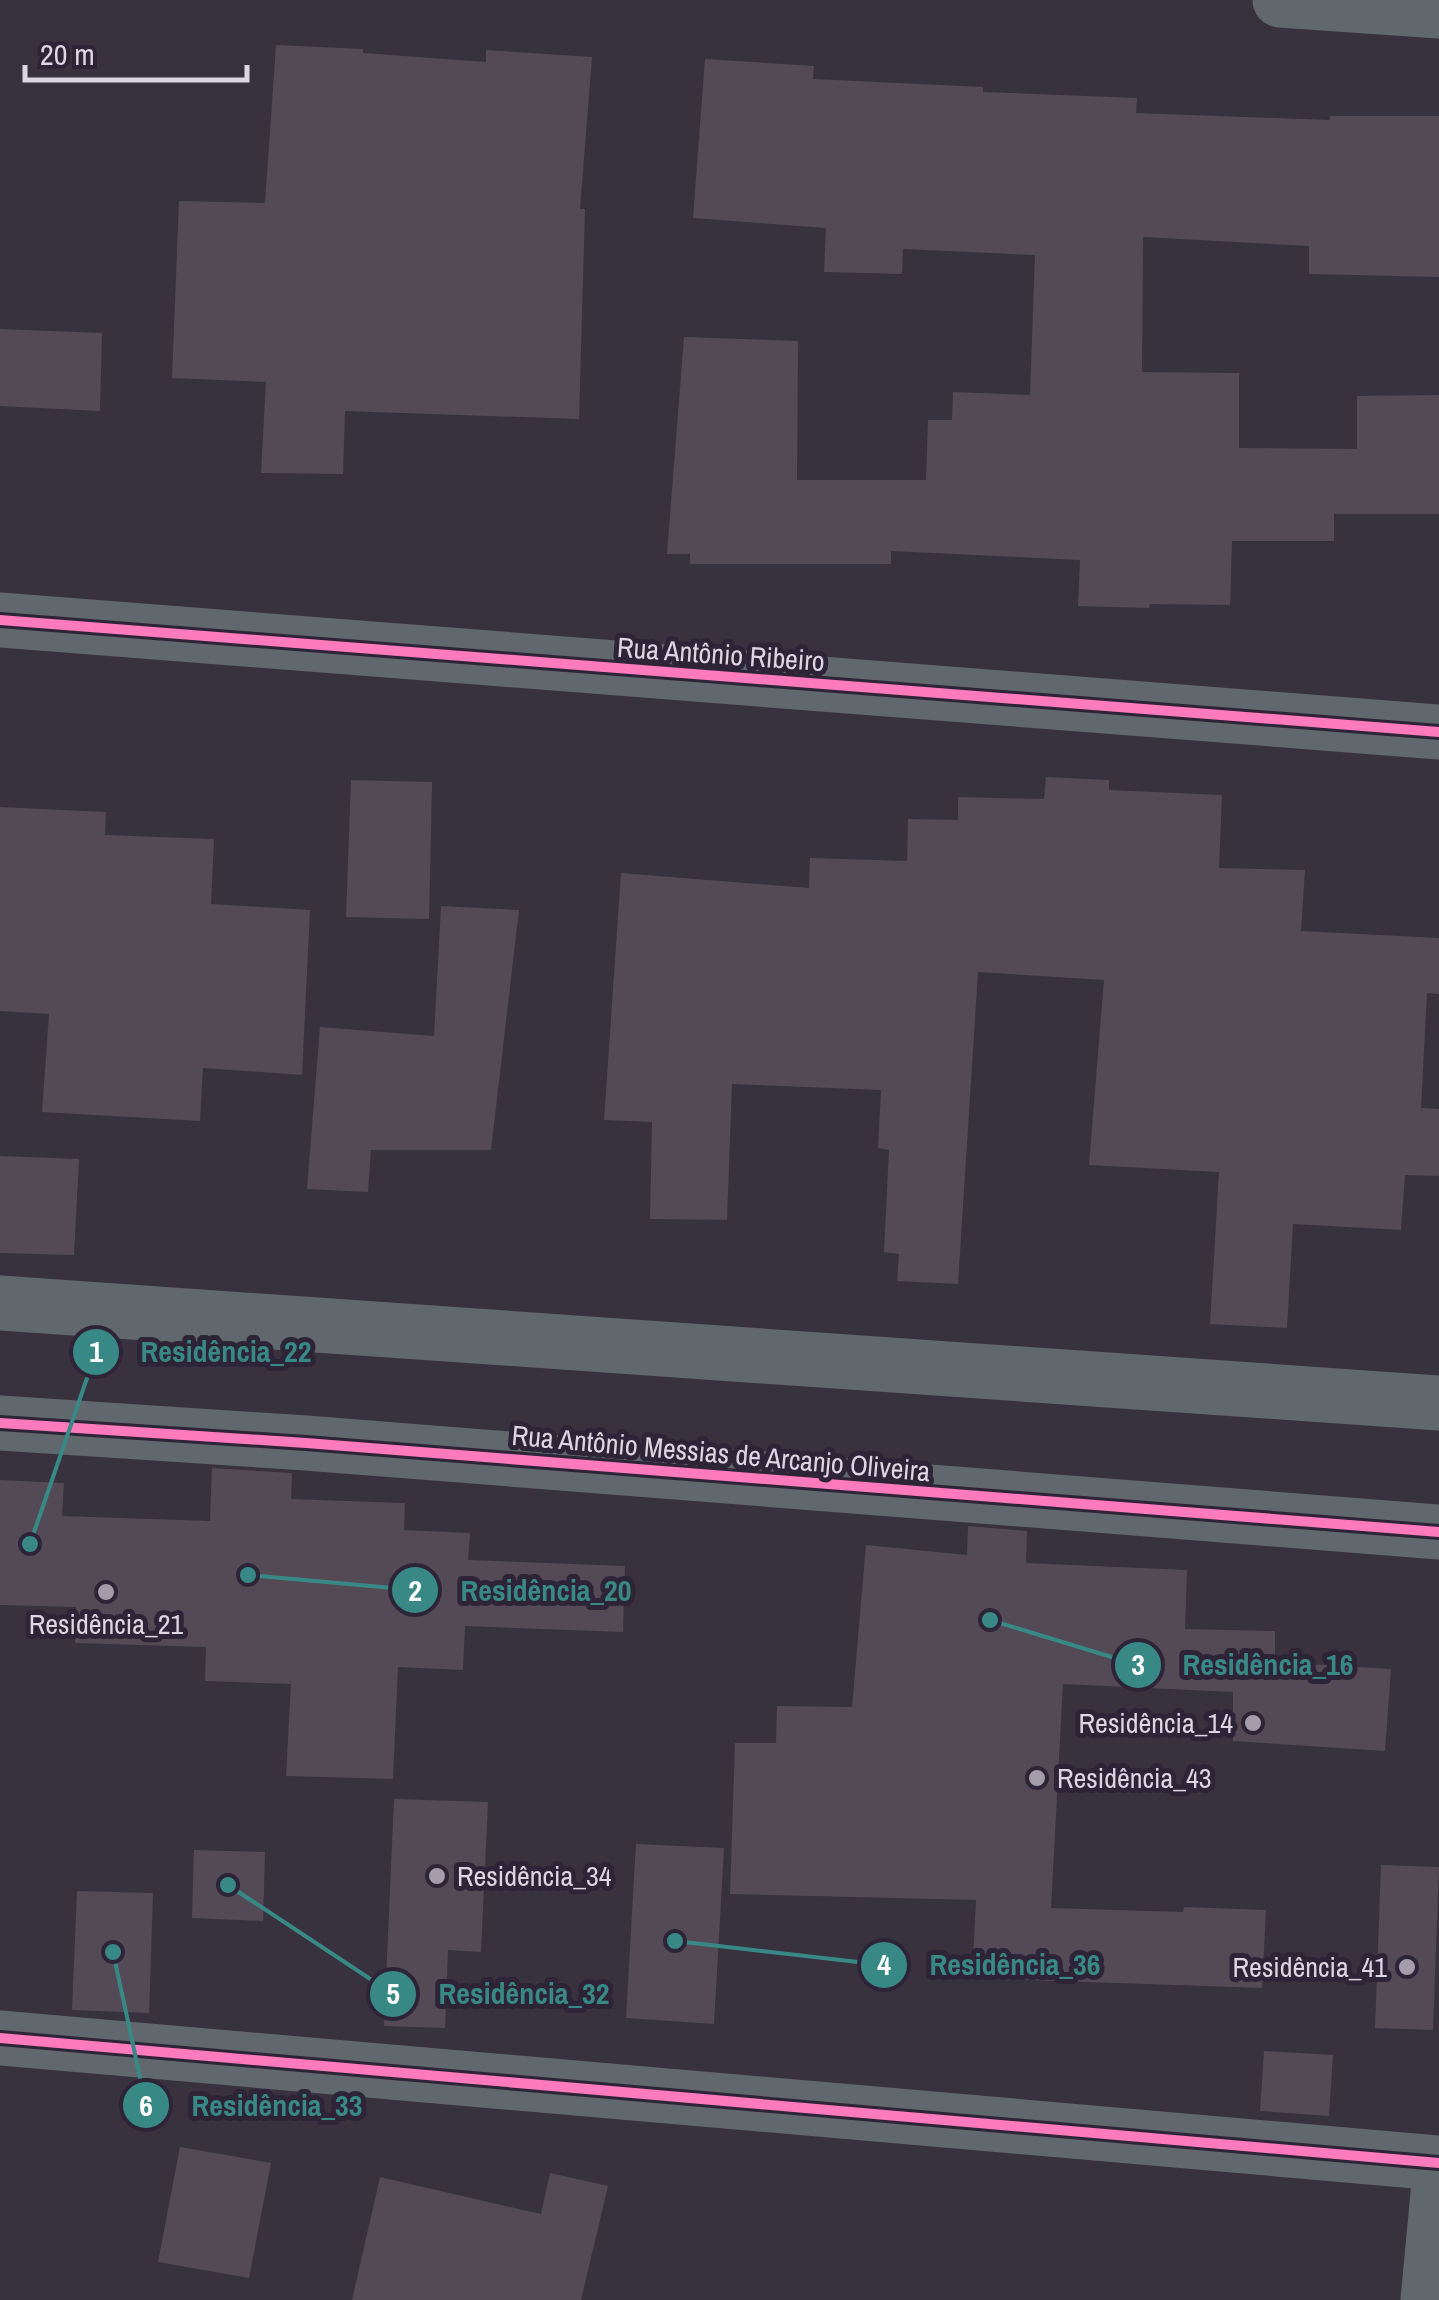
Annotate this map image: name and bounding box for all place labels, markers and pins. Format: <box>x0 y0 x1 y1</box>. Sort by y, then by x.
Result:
callout: Residência_22 <box>71 1322 332 1382</box>
callout: Residência_20 <box>390 1560 651 1620</box>
marker: Residência_21 <box>95 1581 117 1603</box>
place label: Residência_21 <box>29 1605 183 1643</box>
callout: Residência_16 <box>1113 1635 1374 1695</box>
place label: Residência_14 <box>1079 1704 1233 1742</box>
marker: Residência_14 <box>1242 1712 1264 1734</box>
place label: Residência_43 <box>1057 1759 1211 1797</box>
marker: Residência_43 <box>1026 1767 1048 1789</box>
place label: Residência_34 <box>457 1857 612 1895</box>
marker: Residência_34 <box>426 1865 448 1887</box>
callout: Residência_36 <box>859 1935 1120 1995</box>
place label: Residência_41 <box>1233 1948 1387 1986</box>
marker: Residência_41 <box>1396 1956 1418 1978</box>
callout: Residência_32 <box>368 1964 629 2024</box>
callout: Residência_33 <box>121 2075 382 2135</box>

